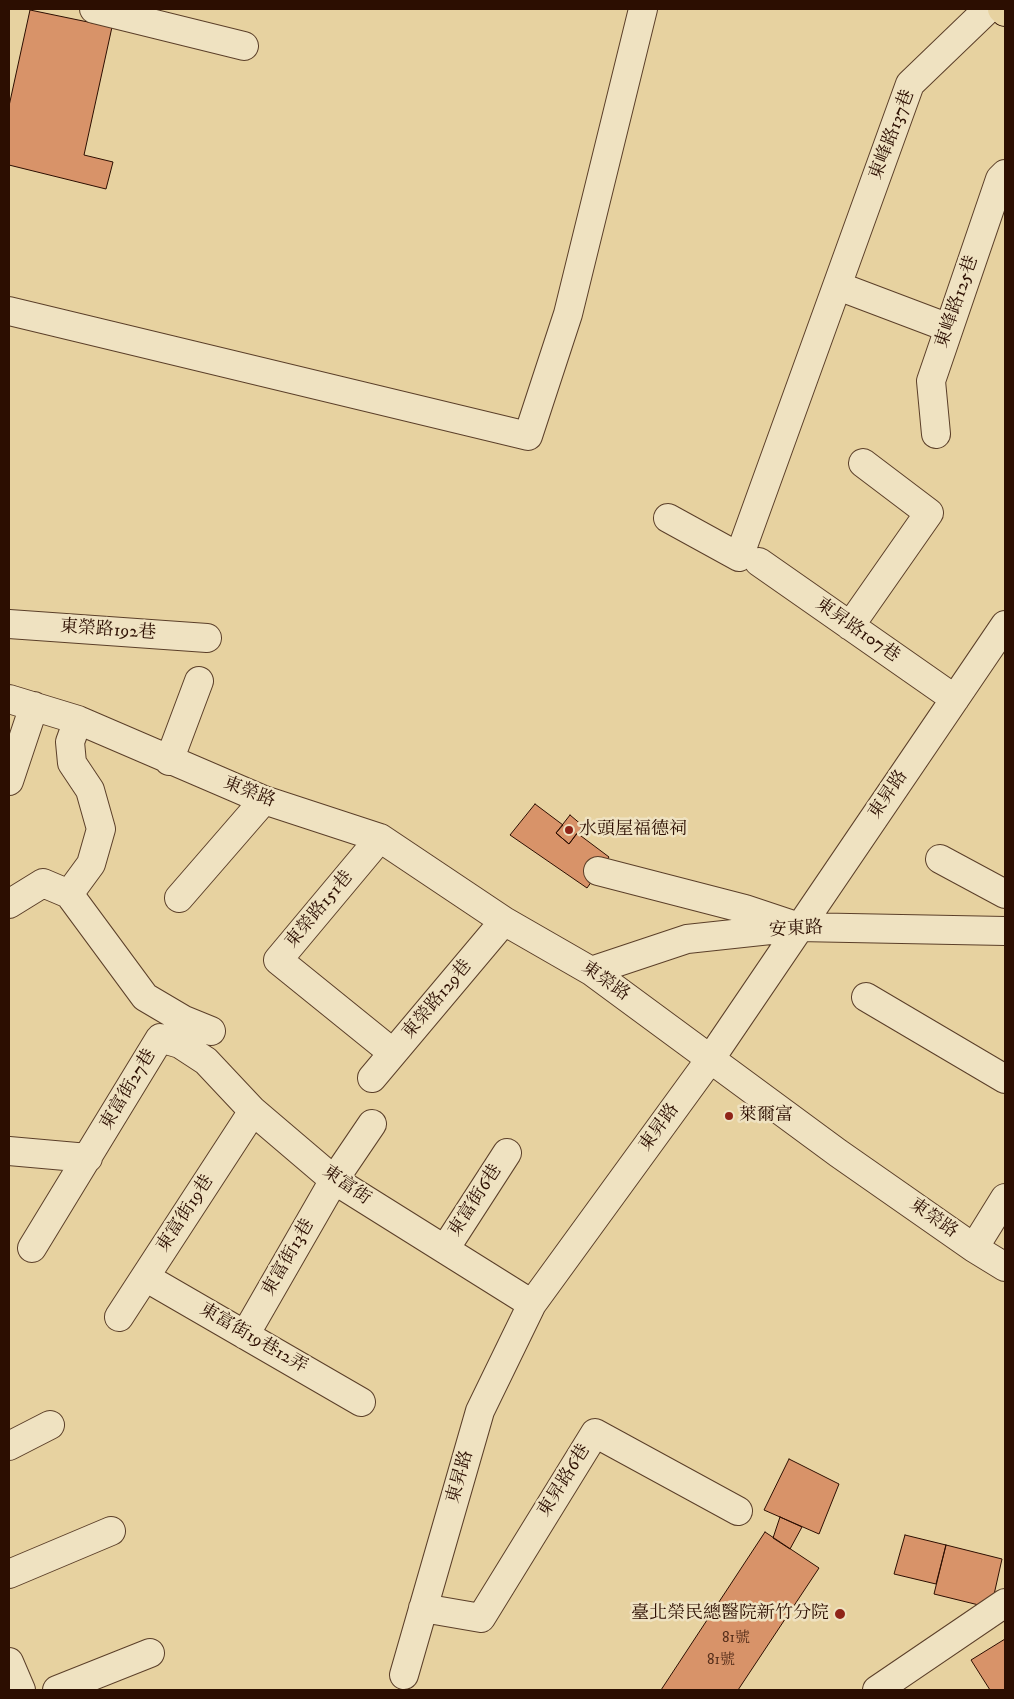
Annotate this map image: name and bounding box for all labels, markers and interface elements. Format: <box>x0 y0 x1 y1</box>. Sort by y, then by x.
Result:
street label: 東峰路137巷 <box>866 87 920 183</box>
street label: 東峰路125巷 <box>932 253 984 351</box>
street label: 東昇路107巷 <box>811 594 903 668</box>
street label: 東榮路192巷 <box>59 617 157 645</box>
street label: 東昇路 <box>865 767 913 823</box>
street label: 東榮路 <box>220 773 278 813</box>
place label: 水頭屋福德祠 <box>579 819 687 841</box>
marker: 水頭屋福德祠 <box>563 824 575 836</box>
street label: 東榮路151巷 <box>281 867 359 953</box>
street label: 安東路 <box>768 918 824 942</box>
street label: 東榮路129巷 <box>399 956 477 1044</box>
street label: 東榮路 <box>577 958 633 1006</box>
street label: 東富街27巷 <box>97 1046 161 1134</box>
street label: 東昇路 <box>635 1100 685 1156</box>
place label: 萊爾富 <box>739 1105 793 1127</box>
marker: 萊爾富 <box>723 1110 735 1122</box>
street label: 東富街6巷 <box>445 1161 507 1241</box>
street label: 東富街 <box>318 1162 374 1210</box>
street label: 東富街19巷 <box>153 1171 219 1257</box>
street label: 東榮路 <box>905 1195 961 1243</box>
street label: 東富街13巷 <box>258 1216 320 1300</box>
street label: 東富街19巷12弄 <box>195 1299 311 1379</box>
street label: 東昇路6巷 <box>534 1441 596 1521</box>
street label: 東昇路 <box>443 1448 479 1506</box>
place label: 臺北榮民總醫院新竹分院 <box>631 1603 829 1625</box>
marker: 臺北榮民總醫院新竹分院 <box>833 1607 847 1621</box>
house number: 81號 <box>722 1630 750 1648</box>
house number: 81號 <box>707 1652 735 1670</box>

